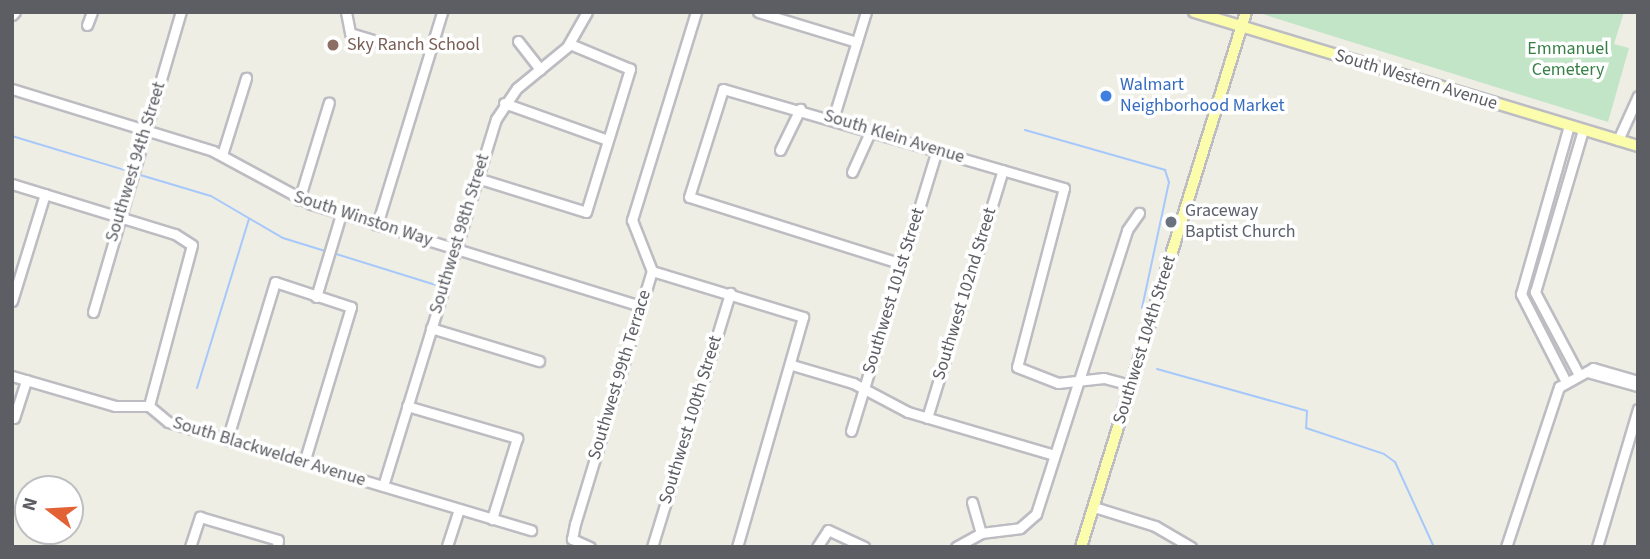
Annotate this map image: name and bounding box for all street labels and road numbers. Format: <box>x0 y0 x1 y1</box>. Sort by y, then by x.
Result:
street label: South Western Avenue <box>1332 45 1500 115</box>
street label: Southwest 94th Street <box>101 79 171 245</box>
street label: South Klein Avenue <box>821 105 967 169</box>
street label: Southwest 98th Street <box>425 151 495 317</box>
street label: South Winston Way <box>291 186 435 252</box>
street label: Southwest 101st Street <box>858 205 930 377</box>
street label: Southwest 102nd Street <box>928 205 1002 383</box>
street label: Southwest 104th Street <box>1109 253 1181 427</box>
street label: Southwest 99th Terrace <box>584 288 656 462</box>
street label: Southwest 100th Street <box>655 333 727 507</box>
street label: South Blackwelder Avenue <box>170 412 368 492</box>

